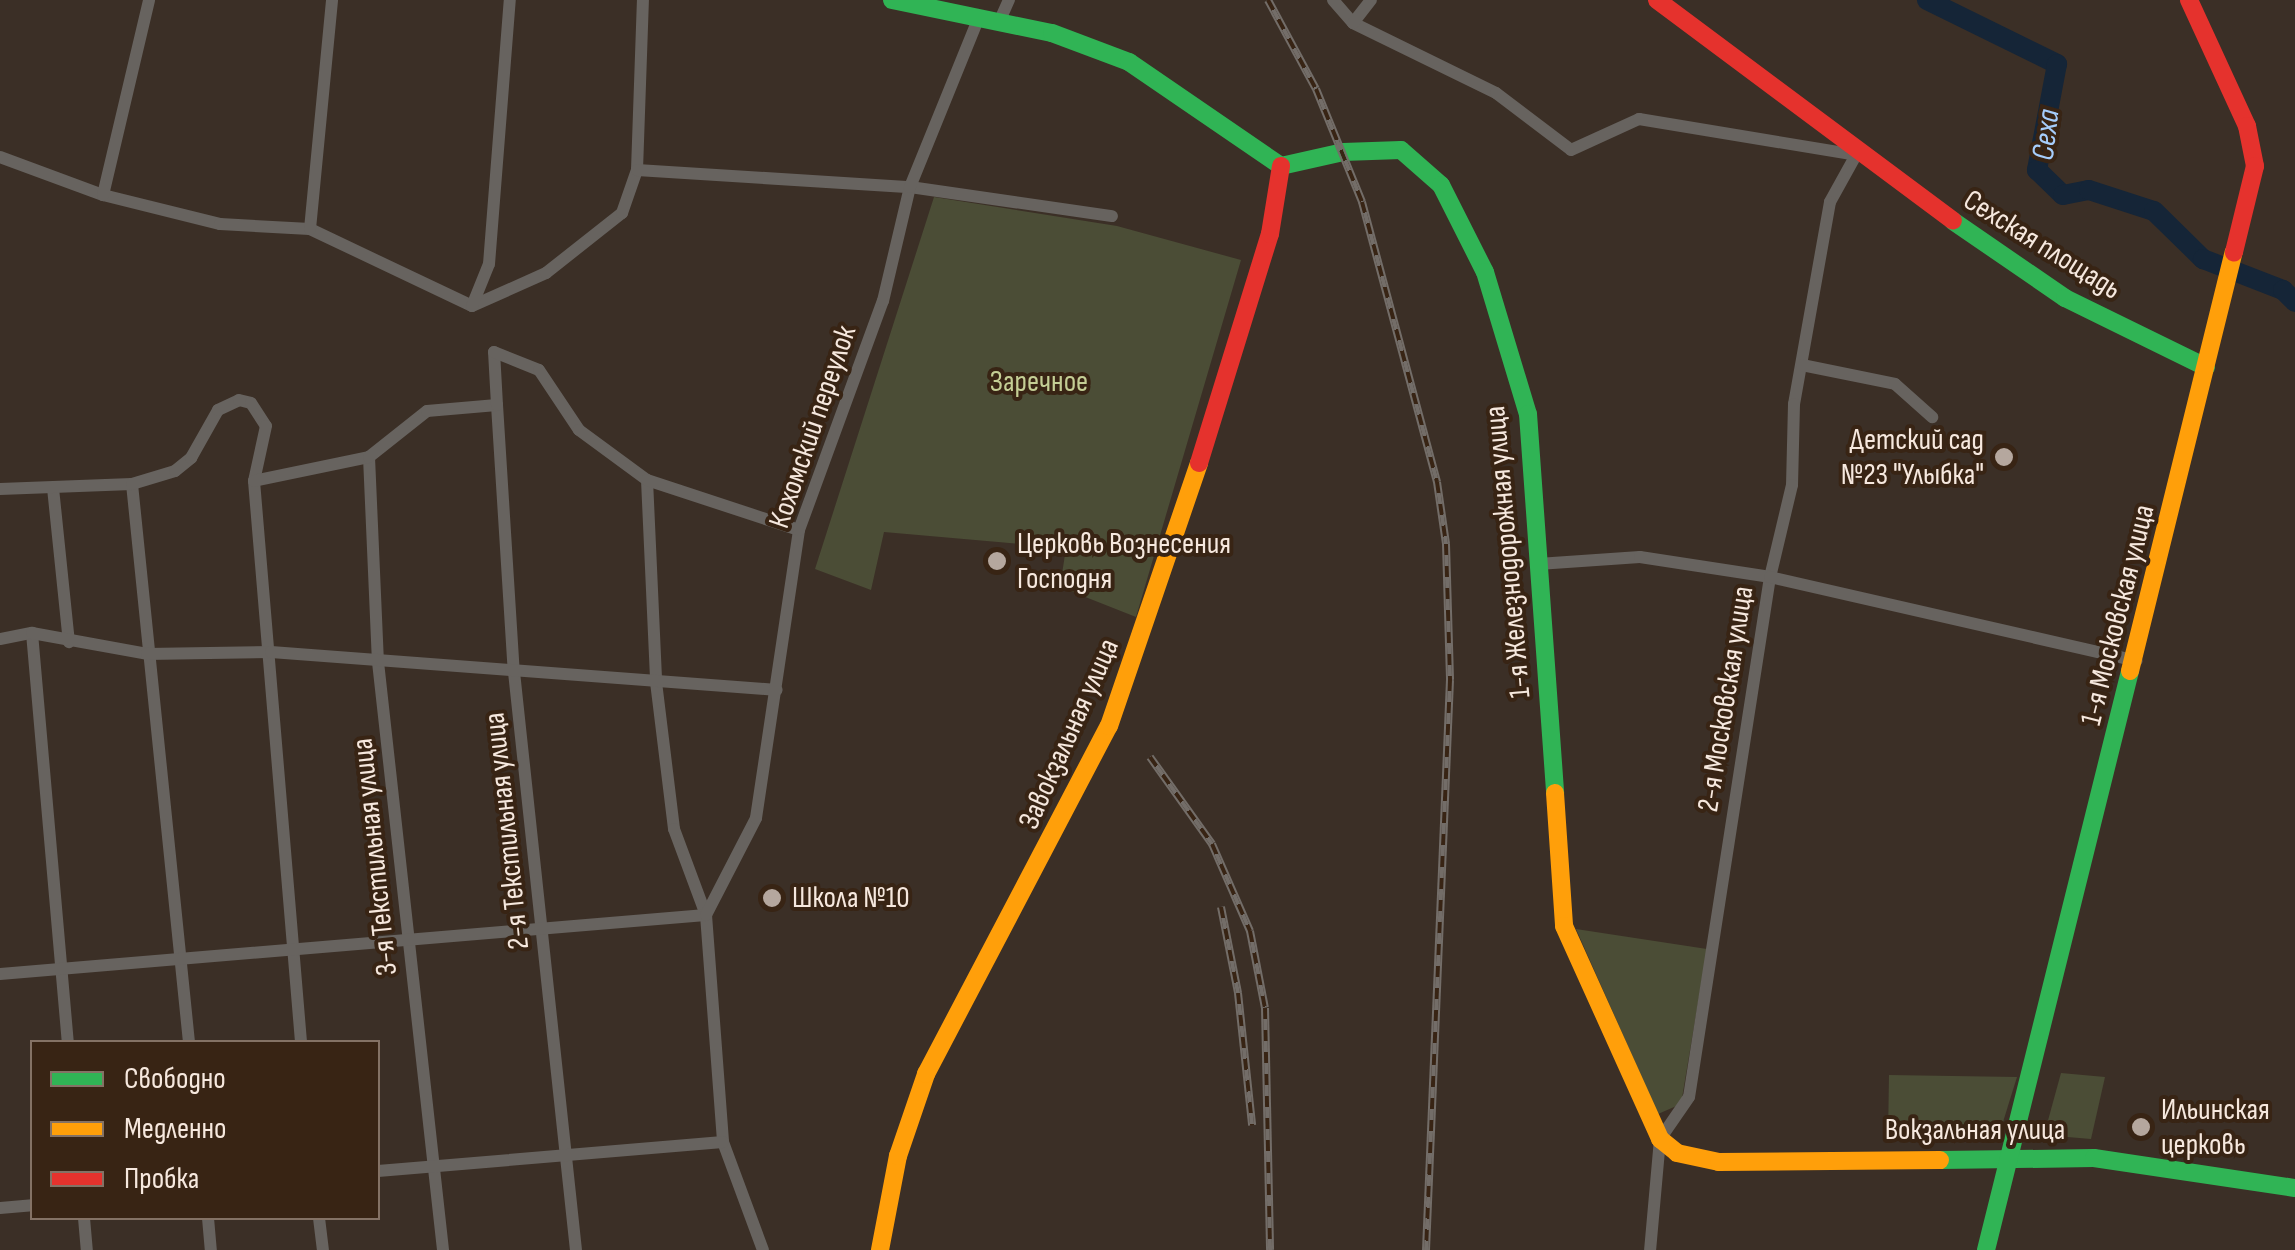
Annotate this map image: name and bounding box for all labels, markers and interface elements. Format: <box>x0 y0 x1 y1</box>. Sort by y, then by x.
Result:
water label: Сеха <box>2025 107 2069 163</box>
street label: Сехская площадь <box>1957 182 2127 308</box>
street label: Кохомский переулок <box>762 321 864 533</box>
park label: Заречное <box>990 364 1088 400</box>
street label: 1-я Железнодорожная улица <box>1477 405 1539 699</box>
place label: Детский сад №23 "Улыбка" <box>1841 422 1984 492</box>
marker: Детский сад №23 "Улыбка" <box>1993 446 2015 468</box>
street label: 1-я Московская улица <box>2073 501 2163 729</box>
place label: Церковь Вознесения Господня <box>1017 526 1231 596</box>
marker: Церковь Вознесения Господня <box>986 550 1008 572</box>
street label: 2-я Московская улица <box>1690 584 1762 814</box>
street label: Завокзальная улица <box>1011 633 1127 835</box>
street label: 2-я Текстильная улица <box>477 711 537 951</box>
street label: 3-я Текстильная улица <box>345 737 405 977</box>
place label: Школа №10 <box>792 880 910 916</box>
marker: Школа №10 <box>761 887 783 909</box>
legend <box>30 1040 380 1220</box>
text: Свободно <box>124 1061 226 1097</box>
place label: Ильинская церковь <box>2161 1092 2270 1162</box>
text: Медленно <box>124 1111 226 1147</box>
street label: Вокзальная улица <box>1885 1112 2065 1148</box>
marker: Ильинская церковь <box>2130 1116 2152 1138</box>
text: Пробка <box>124 1161 199 1197</box>

